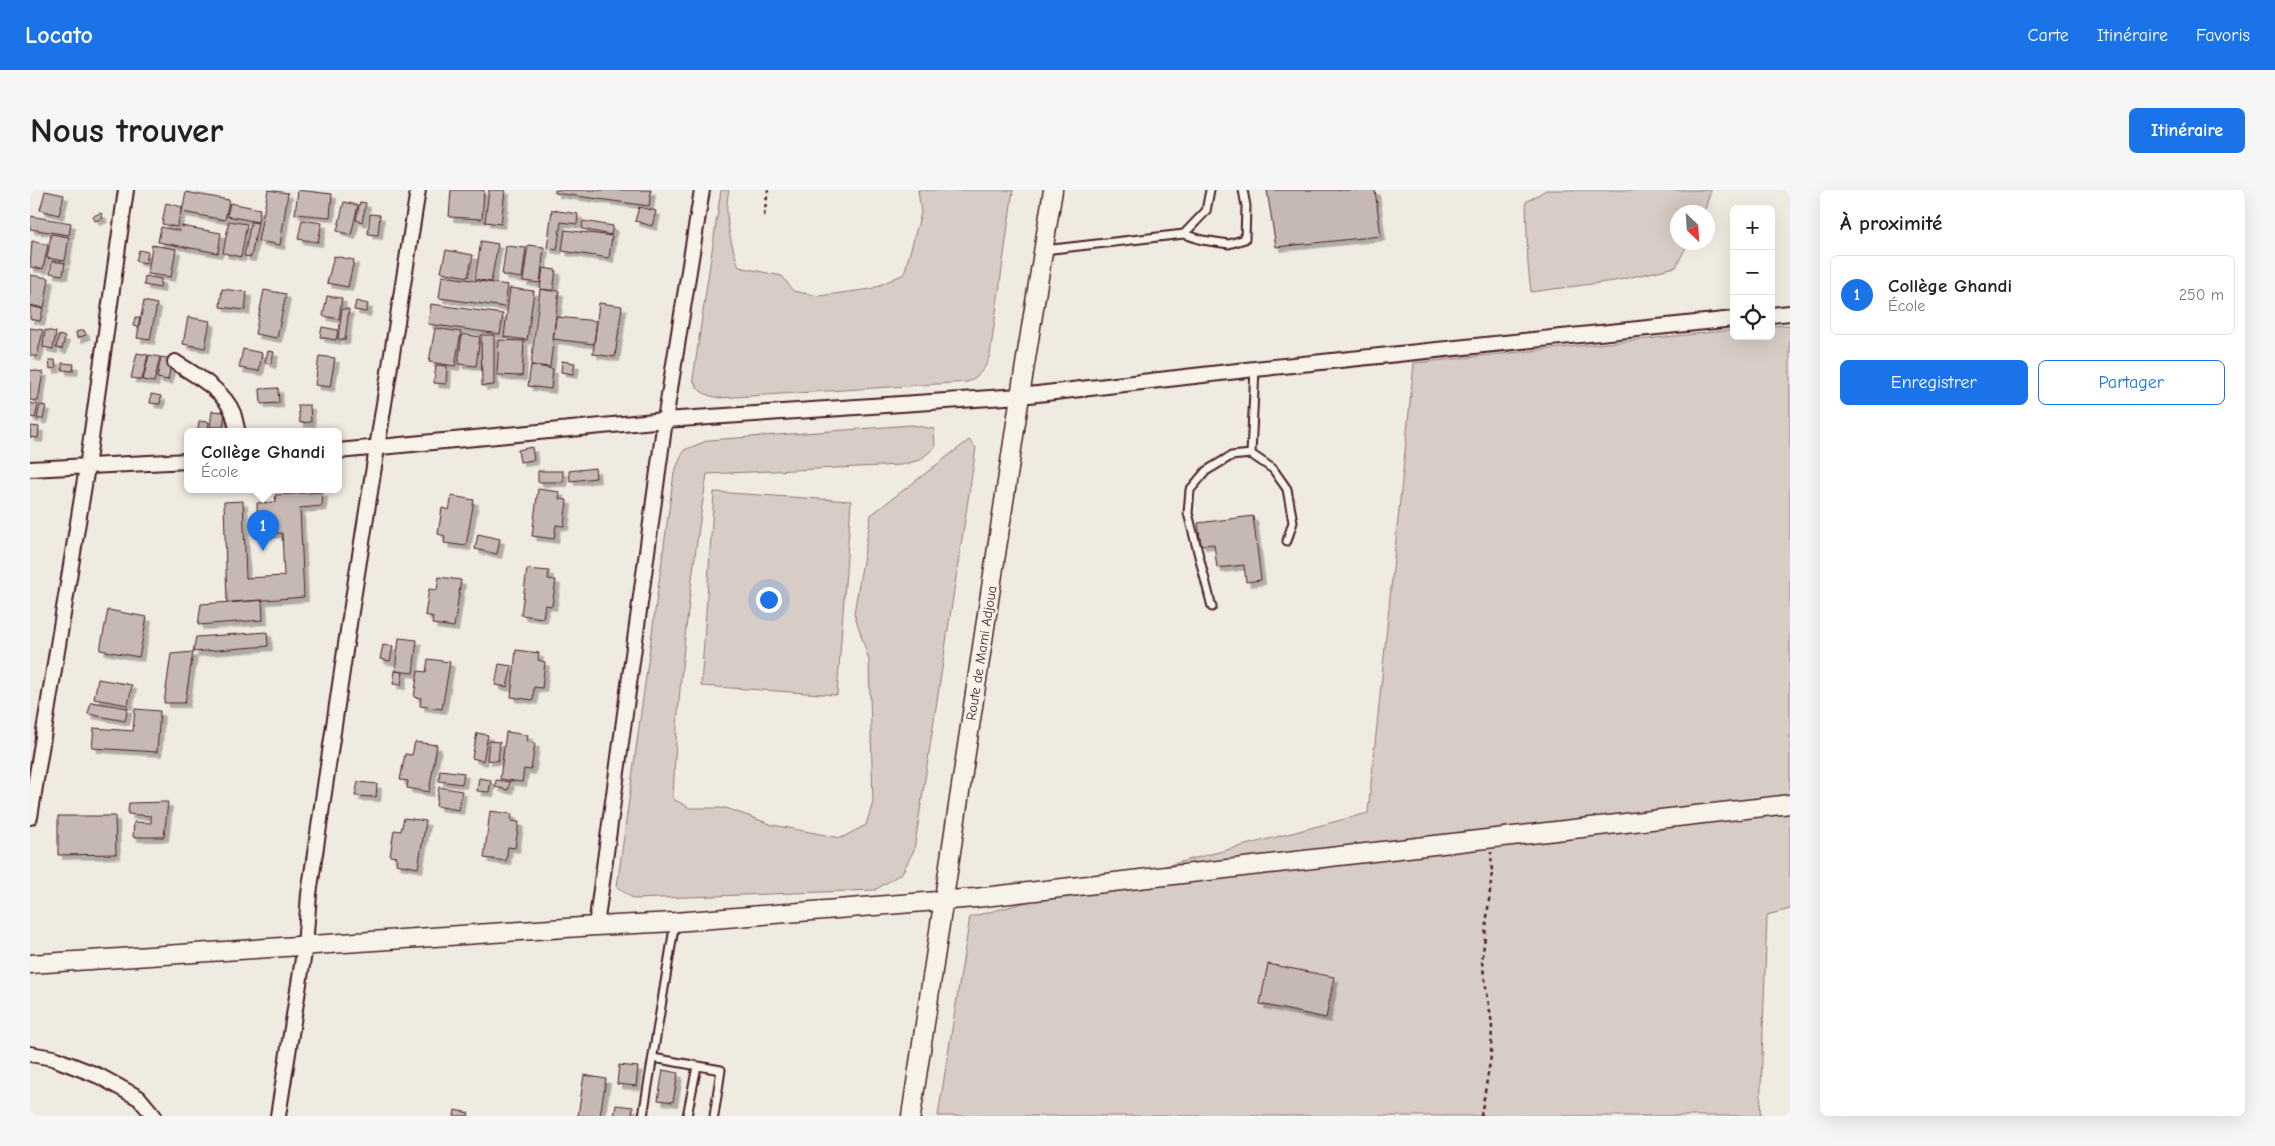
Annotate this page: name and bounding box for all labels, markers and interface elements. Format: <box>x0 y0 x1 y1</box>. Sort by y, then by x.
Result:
text: Locato <box>25 21 93 49</box>
text: Carte <box>2028 25 2069 46</box>
text: Itinéraire <box>2097 25 2168 46</box>
text: Favoris <box>2196 25 2250 46</box>
button: Itinéraire <box>2129 108 2245 153</box>
text: Nous trouver <box>30 110 223 151</box>
north arrow <box>1670 205 1715 250</box>
map controls <box>1730 205 1775 340</box>
button: + <box>1730 205 1775 250</box>
text: À proximité <box>1840 211 1942 235</box>
button: − <box>1730 250 1775 295</box>
text: Collège Ghandi <box>1888 275 2012 297</box>
text: 1 <box>1854 286 1860 304</box>
text: 250 m <box>2179 286 2224 304</box>
button: locate <box>1730 295 1775 340</box>
text: École <box>1888 297 1925 315</box>
button: Enregistrer <box>1840 360 2028 405</box>
button: Partager <box>2038 360 2225 405</box>
popup <box>184 428 342 493</box>
text: Collège Ghandi <box>201 441 325 463</box>
text: École <box>201 463 238 481</box>
pin: 1 <box>247 510 279 551</box>
street label: Route de Mami Adjoua <box>962 585 1001 722</box>
your location <box>756 587 782 613</box>

